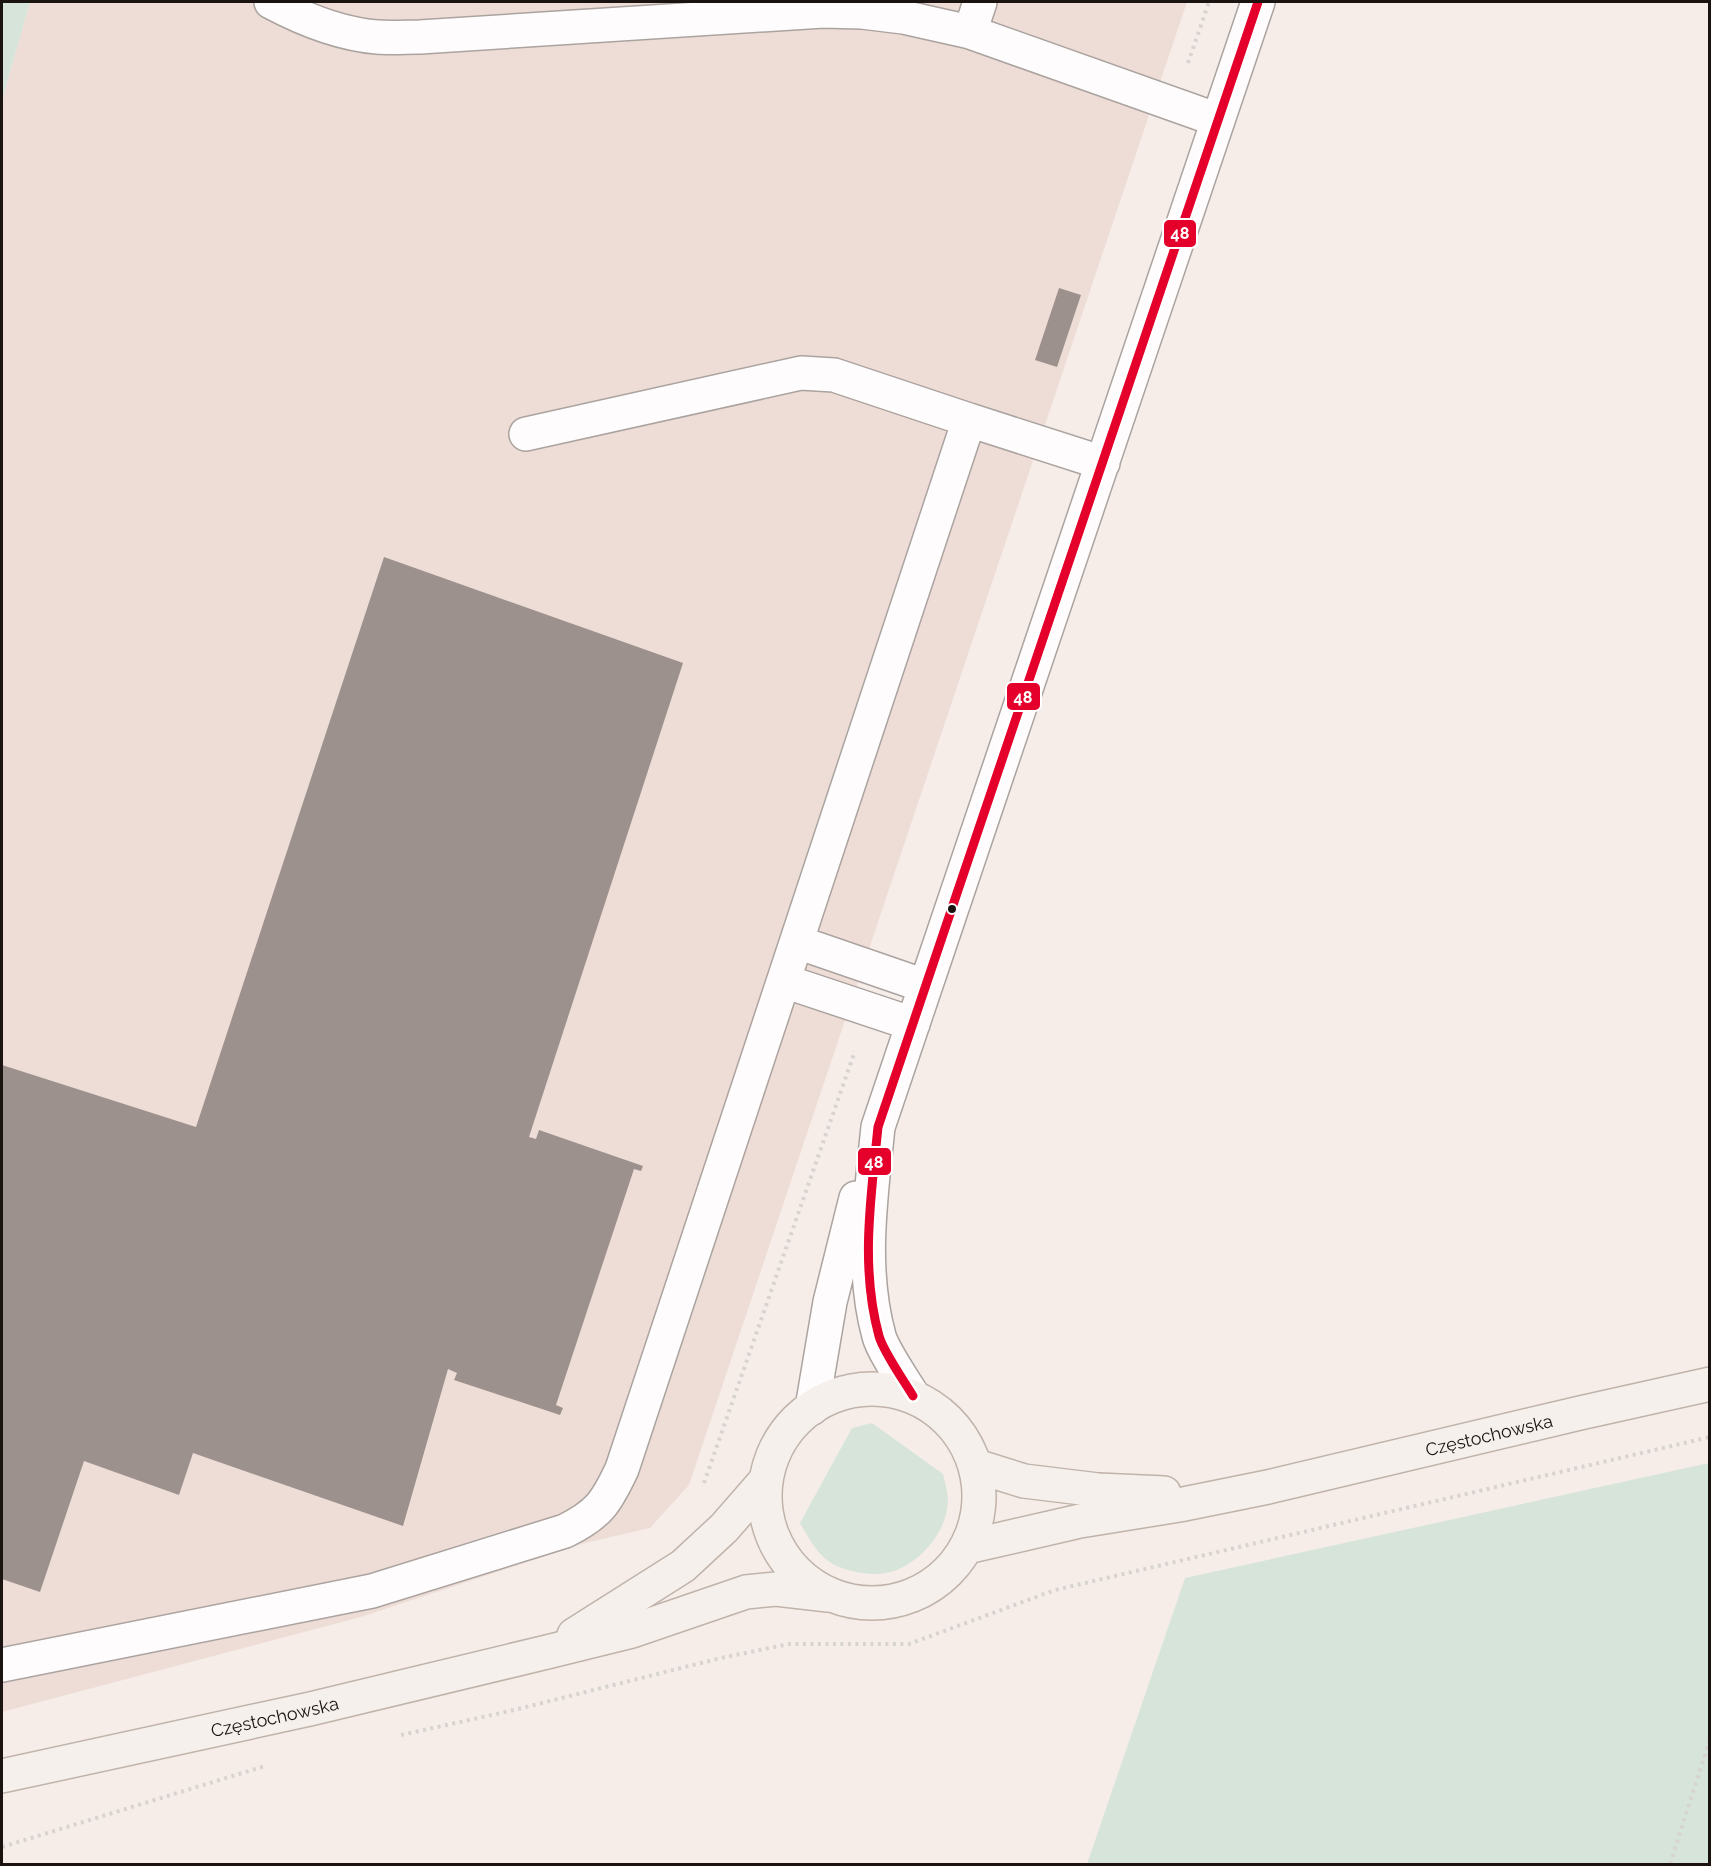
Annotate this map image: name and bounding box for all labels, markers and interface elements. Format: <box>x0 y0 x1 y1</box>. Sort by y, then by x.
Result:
line badge: 48 <box>1163 219 1197 248</box>
text: 48 <box>1171 224 1189 243</box>
line badge: 48 <box>1006 682 1041 711</box>
text: 48 <box>1014 688 1032 707</box>
unlabelled marker <box>946 903 958 915</box>
line badge: 48 <box>857 1147 892 1176</box>
text: 48 <box>865 1153 883 1172</box>
street label: Częstochowska <box>1423 1409 1555 1460</box>
street label: Częstochowska <box>209 1692 341 1741</box>

